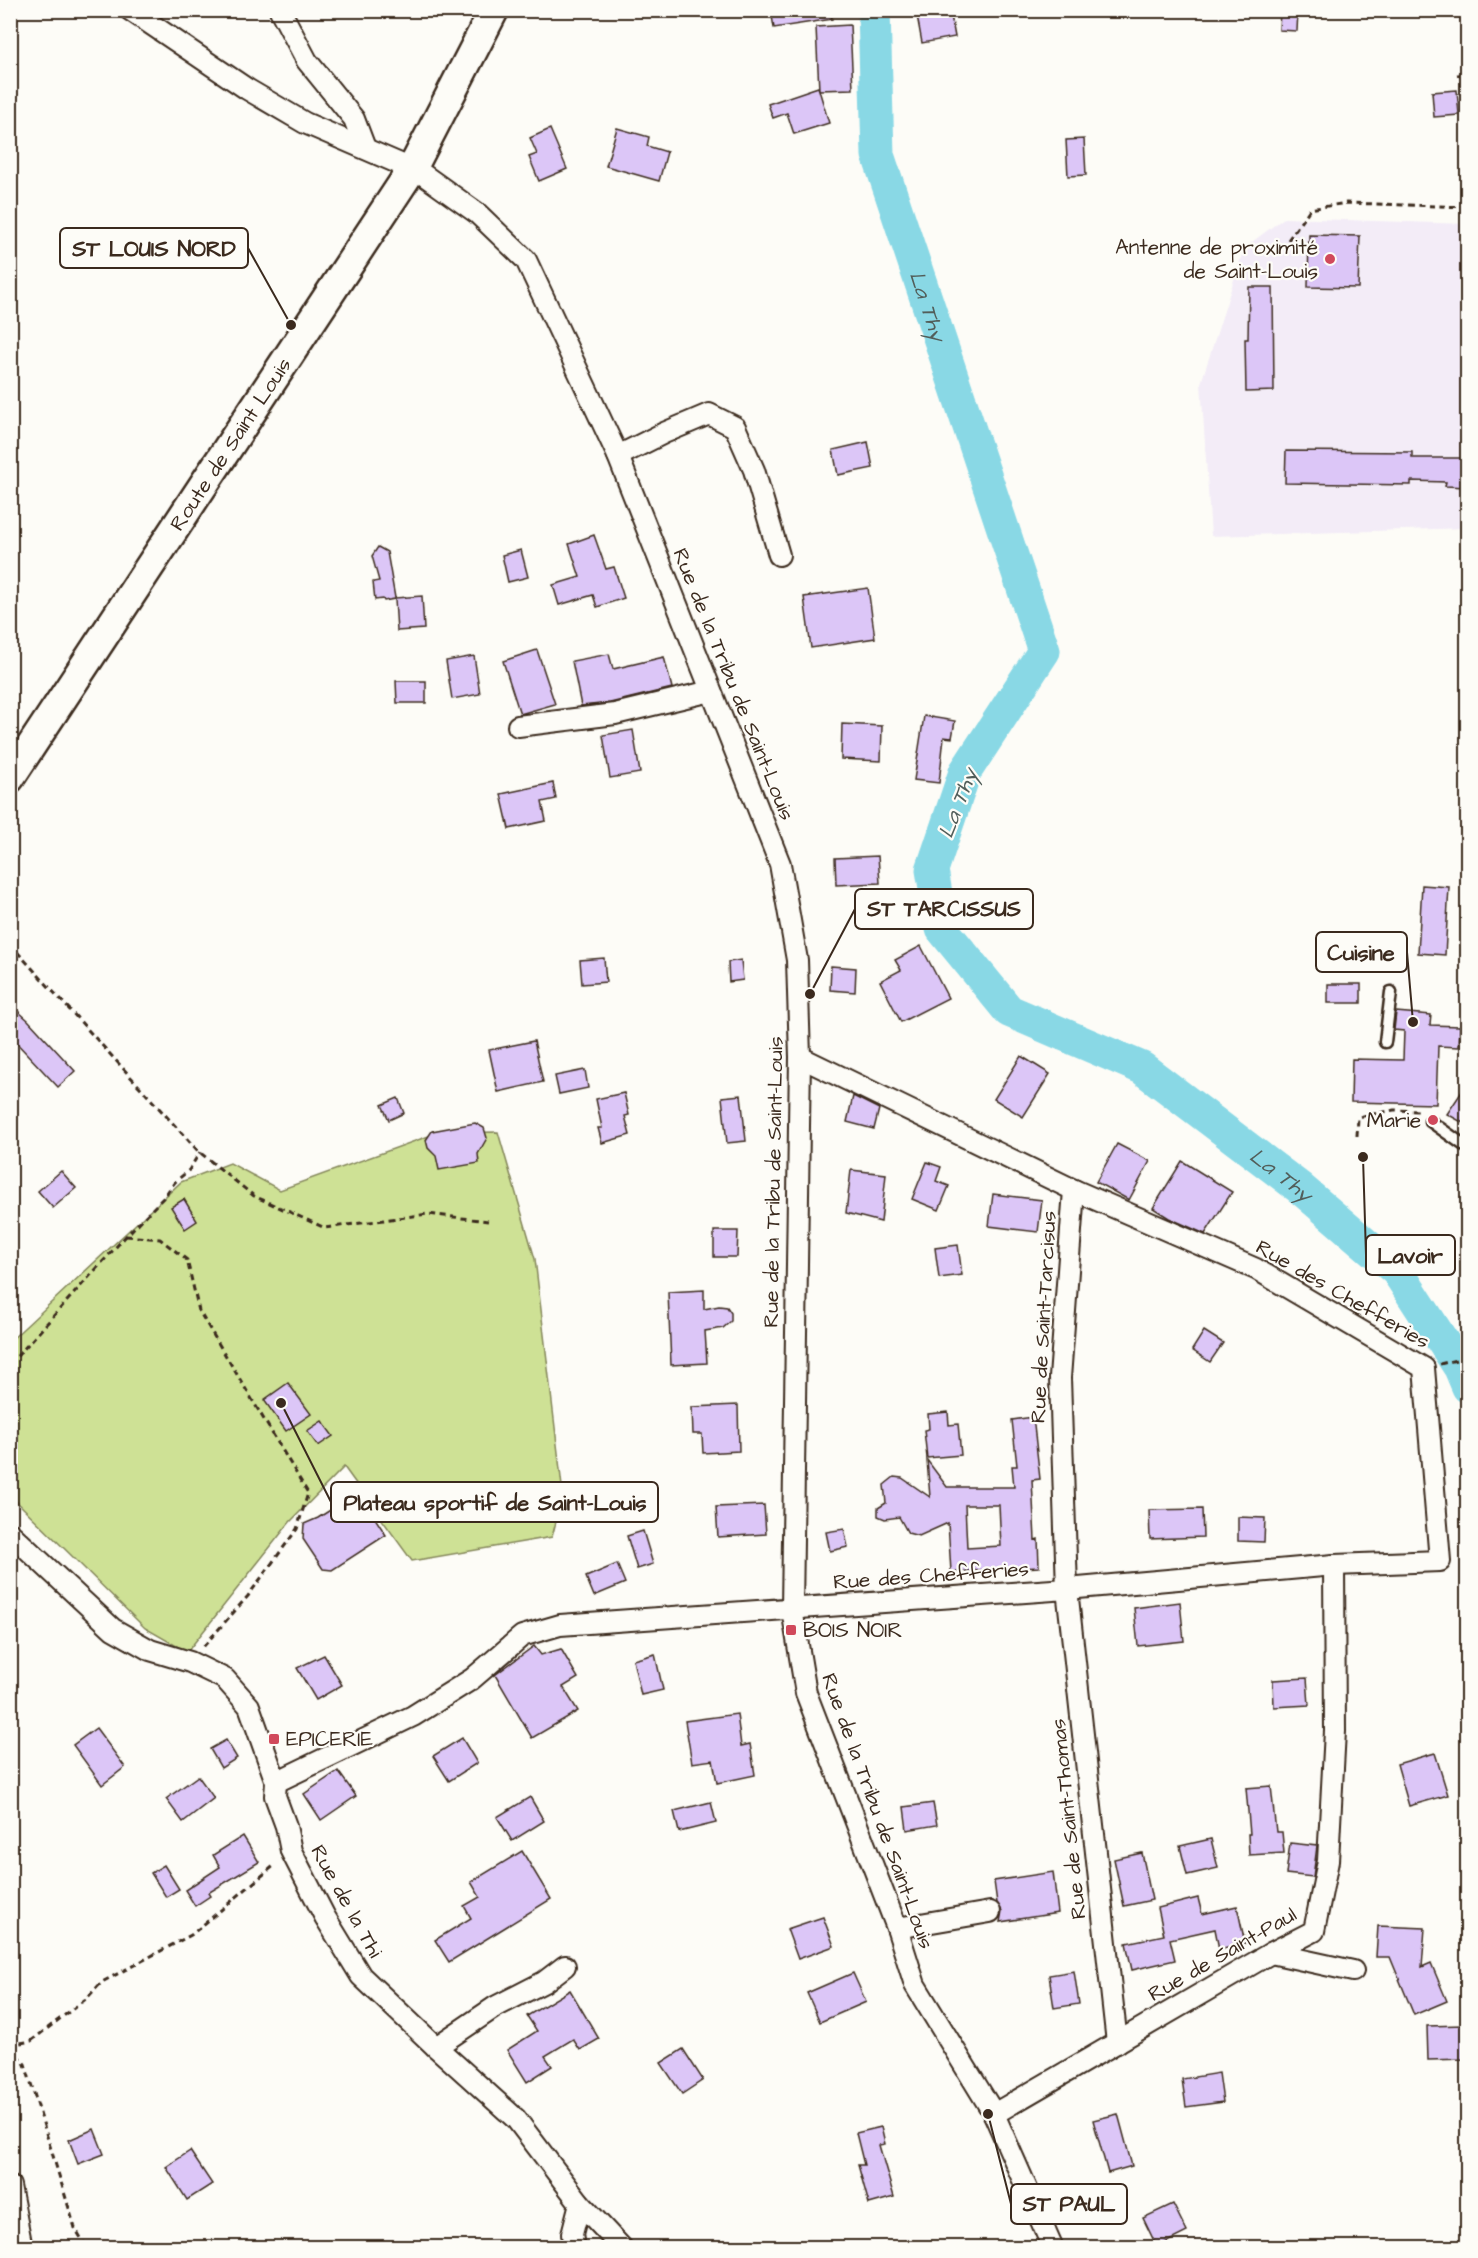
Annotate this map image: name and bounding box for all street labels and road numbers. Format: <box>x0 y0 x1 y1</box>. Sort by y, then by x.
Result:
street label: Route de Saint Louis <box>163 352 298 537</box>
street label: Rue de la Tribu de Saint-Louis <box>666 544 802 825</box>
street label: Rue de la Tribu de Saint-Louis <box>756 1036 791 1328</box>
street label: Rue de Saint-Tarcisus <box>1023 1210 1064 1424</box>
street label: Rue des Chefferies <box>1251 1233 1435 1356</box>
street label: Rue des Chefferies <box>832 1554 1030 1597</box>
street label: Rue de la Tribu de Saint-Louis <box>814 1669 941 1953</box>
street label: Rue de Saint-Thomas <box>1044 1717 1093 1921</box>
street label: Rue de la Thi <box>304 1840 390 1963</box>
street label: Rue de Saint-Paul <box>1143 1900 1302 2009</box>

